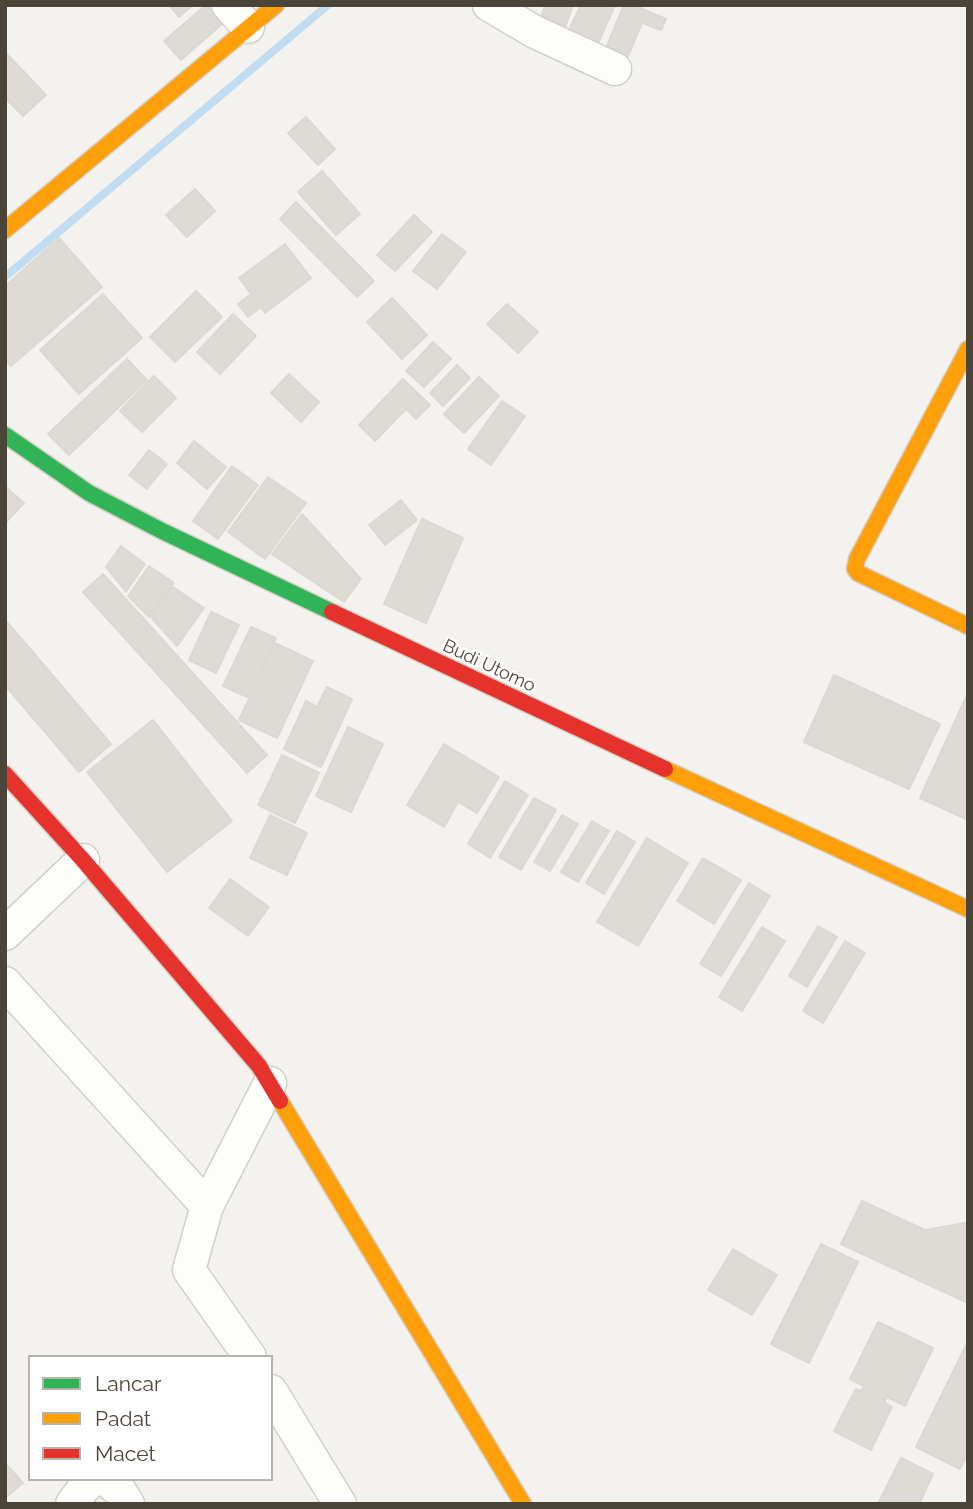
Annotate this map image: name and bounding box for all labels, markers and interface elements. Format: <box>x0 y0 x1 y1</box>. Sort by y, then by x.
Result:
street label: Budi Utomo <box>439 635 539 697</box>
legend <box>28 1355 273 1481</box>
text: Lancar <box>95 1371 161 1396</box>
text: Padat <box>95 1406 151 1431</box>
text: Macet <box>95 1441 155 1466</box>

